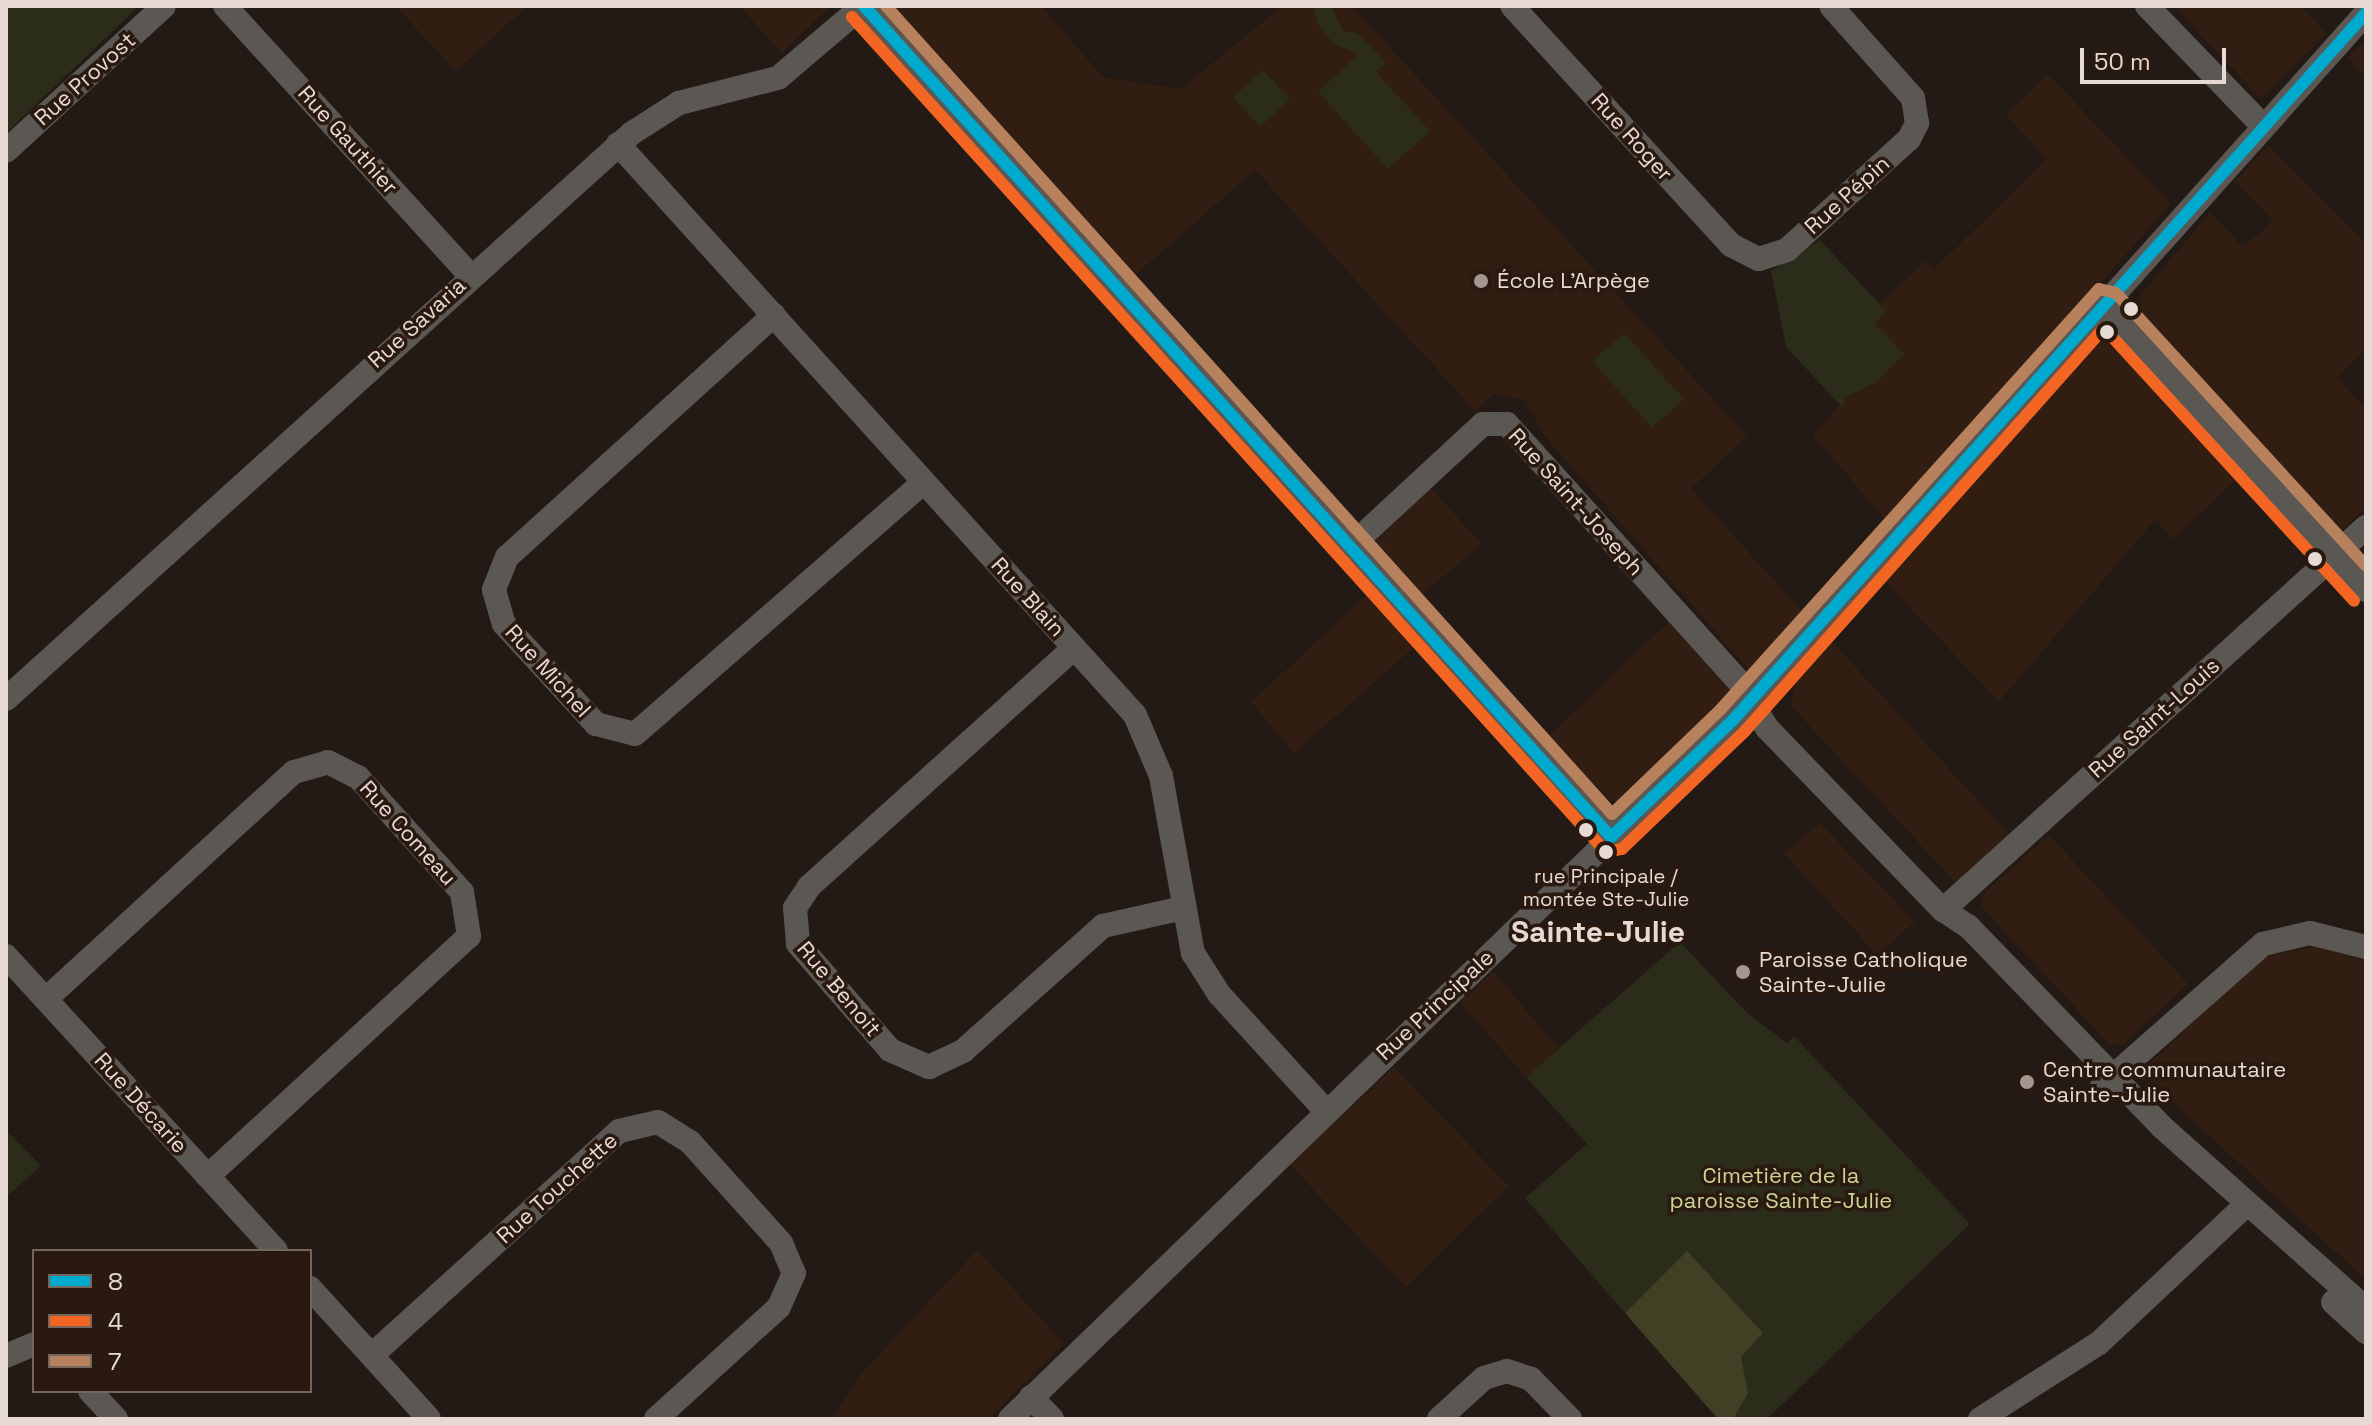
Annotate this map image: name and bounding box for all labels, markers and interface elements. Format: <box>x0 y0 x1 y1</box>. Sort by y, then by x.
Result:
street label: Rue Provost <box>29 27 141 131</box>
scale bar <box>2084 32 2230 82</box>
text: 50 m <box>2094 46 2151 77</box>
street label: Rue Gauthier <box>292 80 404 200</box>
street label: Rue Roger <box>1586 88 1678 186</box>
street label: Rue Pépin <box>1799 150 1895 240</box>
place label: École L'Arpège <box>1497 268 1650 294</box>
street label: Rue Savaria <box>363 272 471 374</box>
marker: École L'Arpège <box>1472 272 1490 290</box>
unlabelled marker <box>2123 301 2139 317</box>
unlabelled marker <box>2099 324 2115 340</box>
street label: Rue Saint-Joseph <box>1503 423 1649 581</box>
unlabelled marker <box>2307 551 2323 567</box>
street label: Rue Blain <box>986 552 1070 642</box>
street label: Rue Michel <box>500 619 596 723</box>
street label: Rue Saint-Louis <box>2083 652 2225 784</box>
street label: Rue Comeau <box>354 775 462 891</box>
unlabelled marker <box>1578 822 1594 838</box>
marker: rue Principale / montée Ste-Julie <box>1598 844 1614 860</box>
place label: rue Principale / montée Ste-Julie <box>1523 864 1689 911</box>
district label: Sainte-Julie <box>1511 914 1685 950</box>
street label: Rue Benoit <box>792 936 886 1042</box>
street label: Rue Principale <box>1371 944 1499 1066</box>
place label: Paroisse Catholique Sainte-Julie <box>1759 946 1968 998</box>
marker: Paroisse Catholique Sainte-Julie <box>1734 963 1752 981</box>
street label: Rue Décarie <box>89 1047 193 1159</box>
place label: Centre communautaire Sainte-Julie <box>2043 1056 2286 1108</box>
marker: Centre communautaire Sainte-Julie <box>2018 1073 2036 1091</box>
street label: Rue Touchette <box>491 1127 623 1249</box>
park label: Cimetière de la paroisse Sainte-Julie <box>1670 1162 1892 1214</box>
legend <box>32 1249 312 1393</box>
text: 8 <box>108 1266 123 1297</box>
text: 4 <box>108 1306 123 1337</box>
text: 7 <box>108 1346 122 1377</box>

